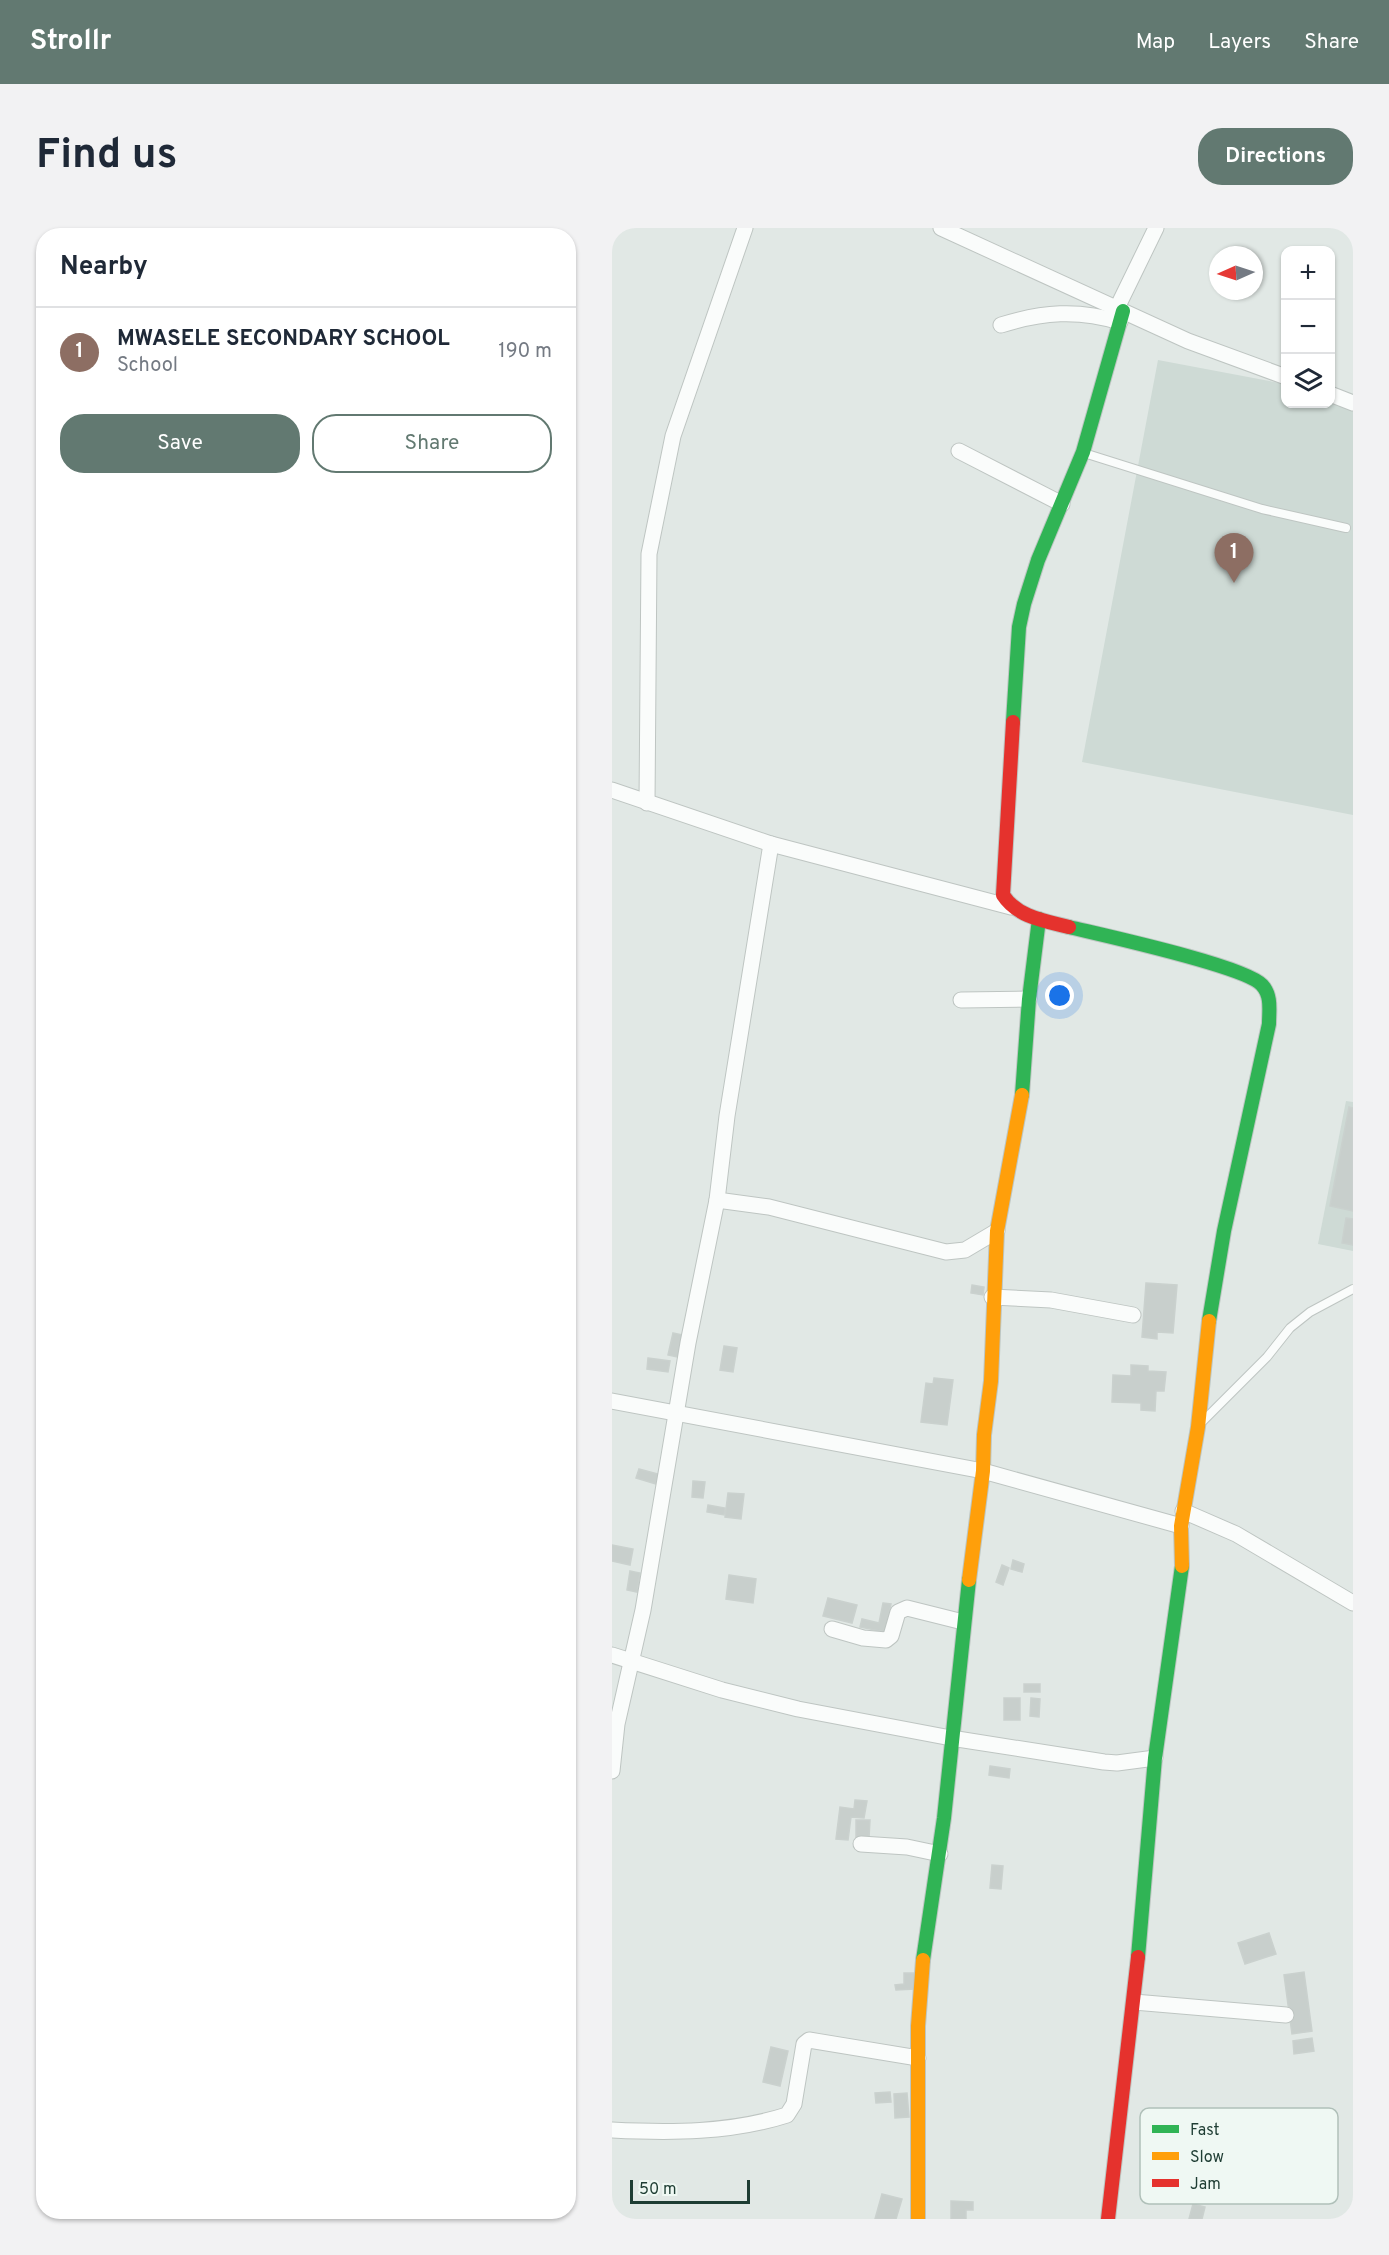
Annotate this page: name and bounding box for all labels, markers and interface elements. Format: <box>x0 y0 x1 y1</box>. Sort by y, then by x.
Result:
text: Strollr <box>30 24 112 60</box>
text: Map <box>1136 29 1175 56</box>
text: Layers <box>1208 29 1271 56</box>
text: Share <box>1304 29 1359 56</box>
button: Directions <box>1198 128 1353 185</box>
text: Find us <box>36 130 177 183</box>
north arrow <box>1209 246 1263 300</box>
map controls <box>1281 246 1335 408</box>
button: + <box>1281 246 1335 300</box>
text: Nearby <box>60 251 148 284</box>
button: − <box>1281 300 1335 354</box>
text: MWASELE SECONDARY SCHOOL <box>117 326 450 353</box>
text: 1 <box>76 339 84 365</box>
text: 190 m <box>498 339 552 365</box>
text: School <box>117 353 178 379</box>
button: layers <box>1281 354 1335 408</box>
button: Save <box>60 414 300 473</box>
button: Share <box>312 414 552 473</box>
pin: 1 <box>1214 534 1254 583</box>
your location <box>1045 981 1074 1010</box>
legend <box>1140 2108 1338 2204</box>
text: Fast <box>1190 2121 1220 2141</box>
text: Slow <box>1190 2148 1224 2168</box>
text: Jam <box>1190 2175 1221 2195</box>
scale bar <box>630 2177 750 2204</box>
text: 50 m <box>639 2180 677 2200</box>

